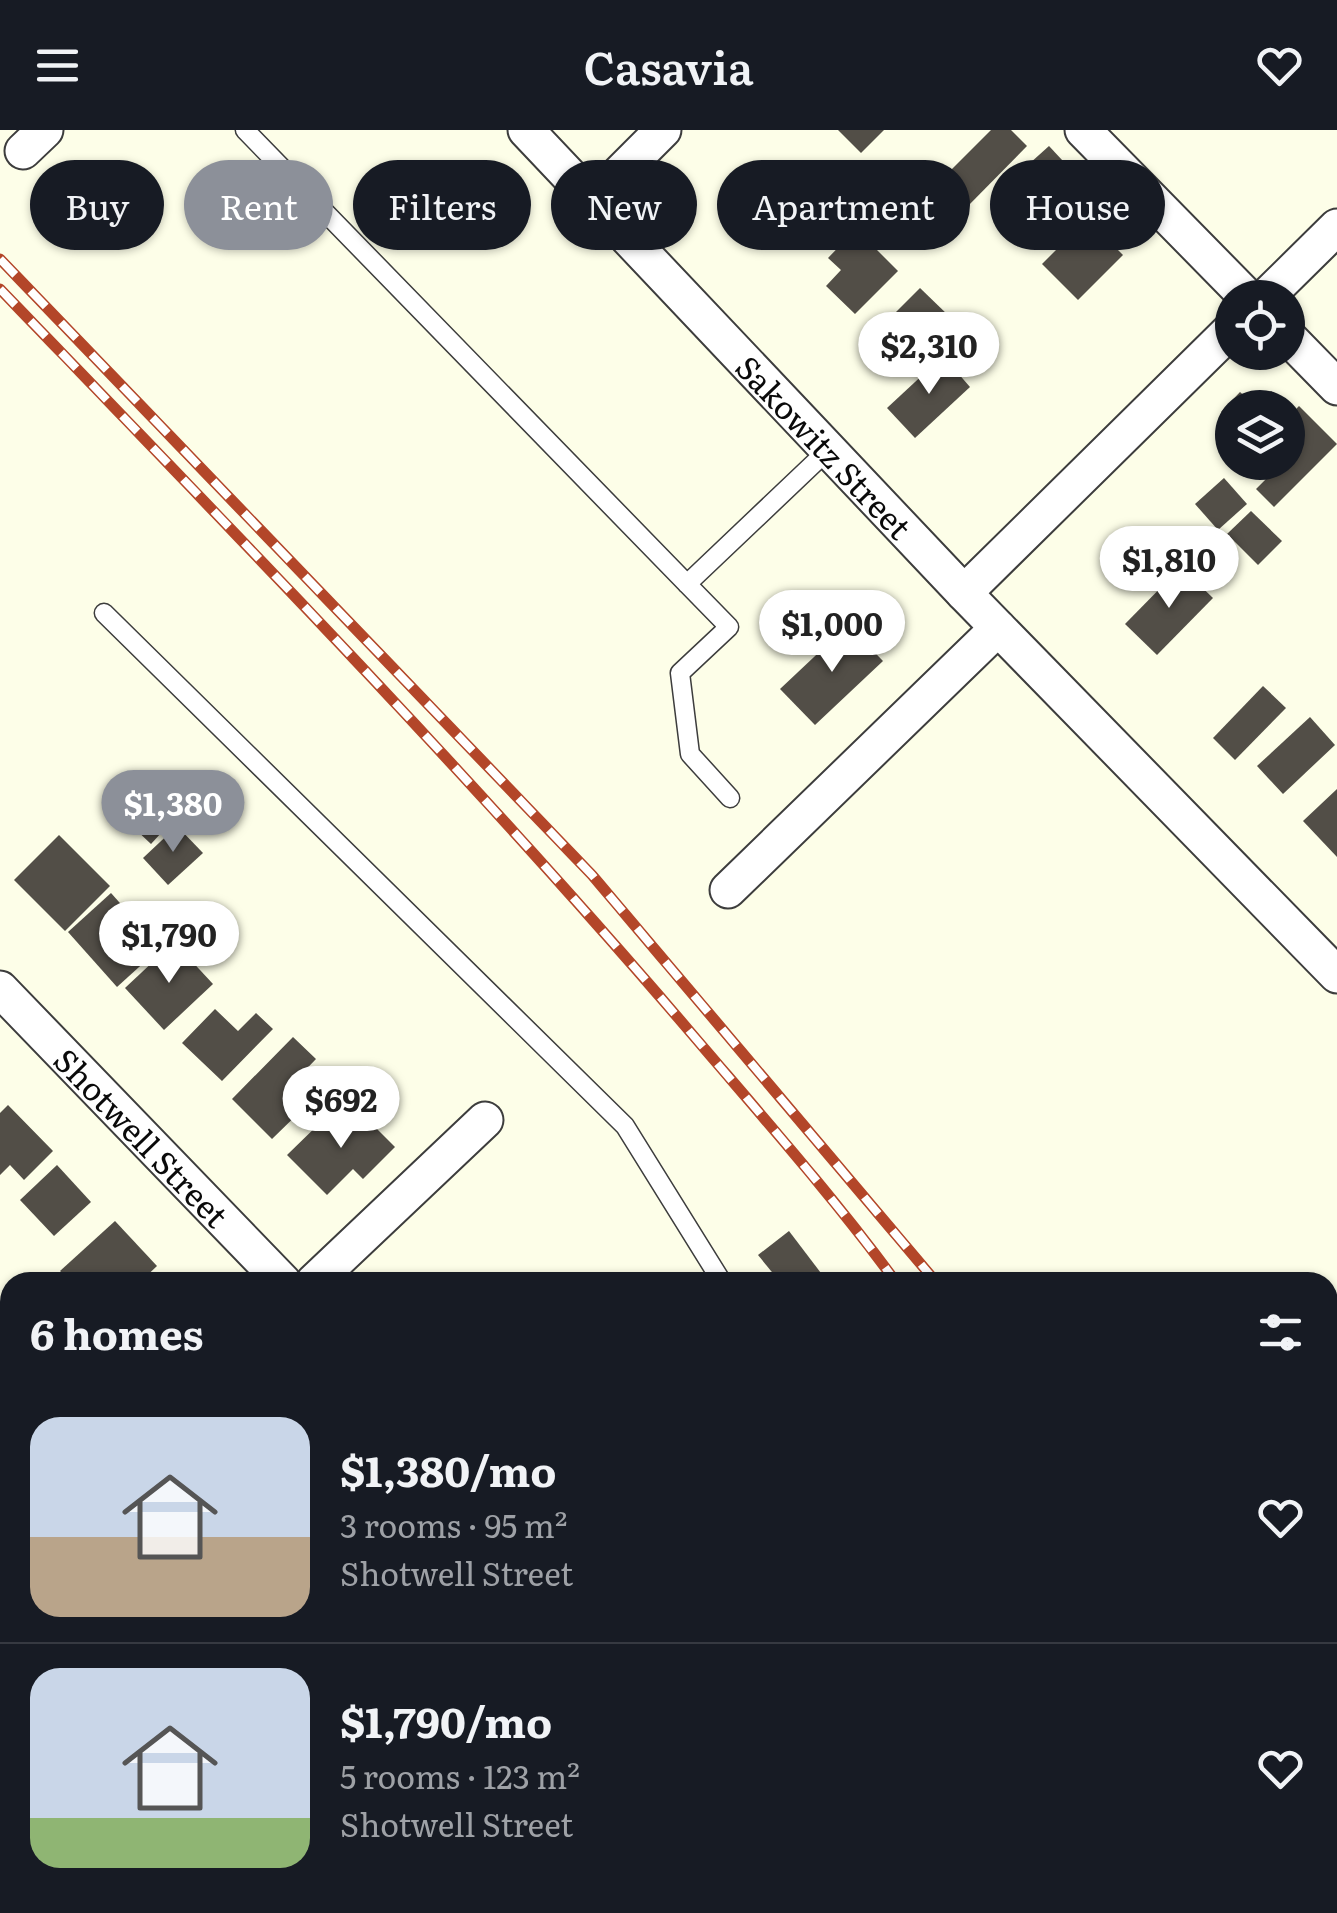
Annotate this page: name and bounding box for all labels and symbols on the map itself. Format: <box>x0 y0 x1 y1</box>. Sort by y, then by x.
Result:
pin: $2,310 <box>848 312 1010 397</box>
street label: Sakowitz Street <box>726 343 924 549</box>
pin: $1,810 <box>1088 526 1250 611</box>
pin: $1,000 <box>751 590 913 675</box>
pin: $1,380 <box>92 770 254 855</box>
pin: $1,790 <box>88 901 250 986</box>
street label: Shotwell Street <box>44 1036 241 1237</box>
pin: $692 <box>282 1066 400 1151</box>

